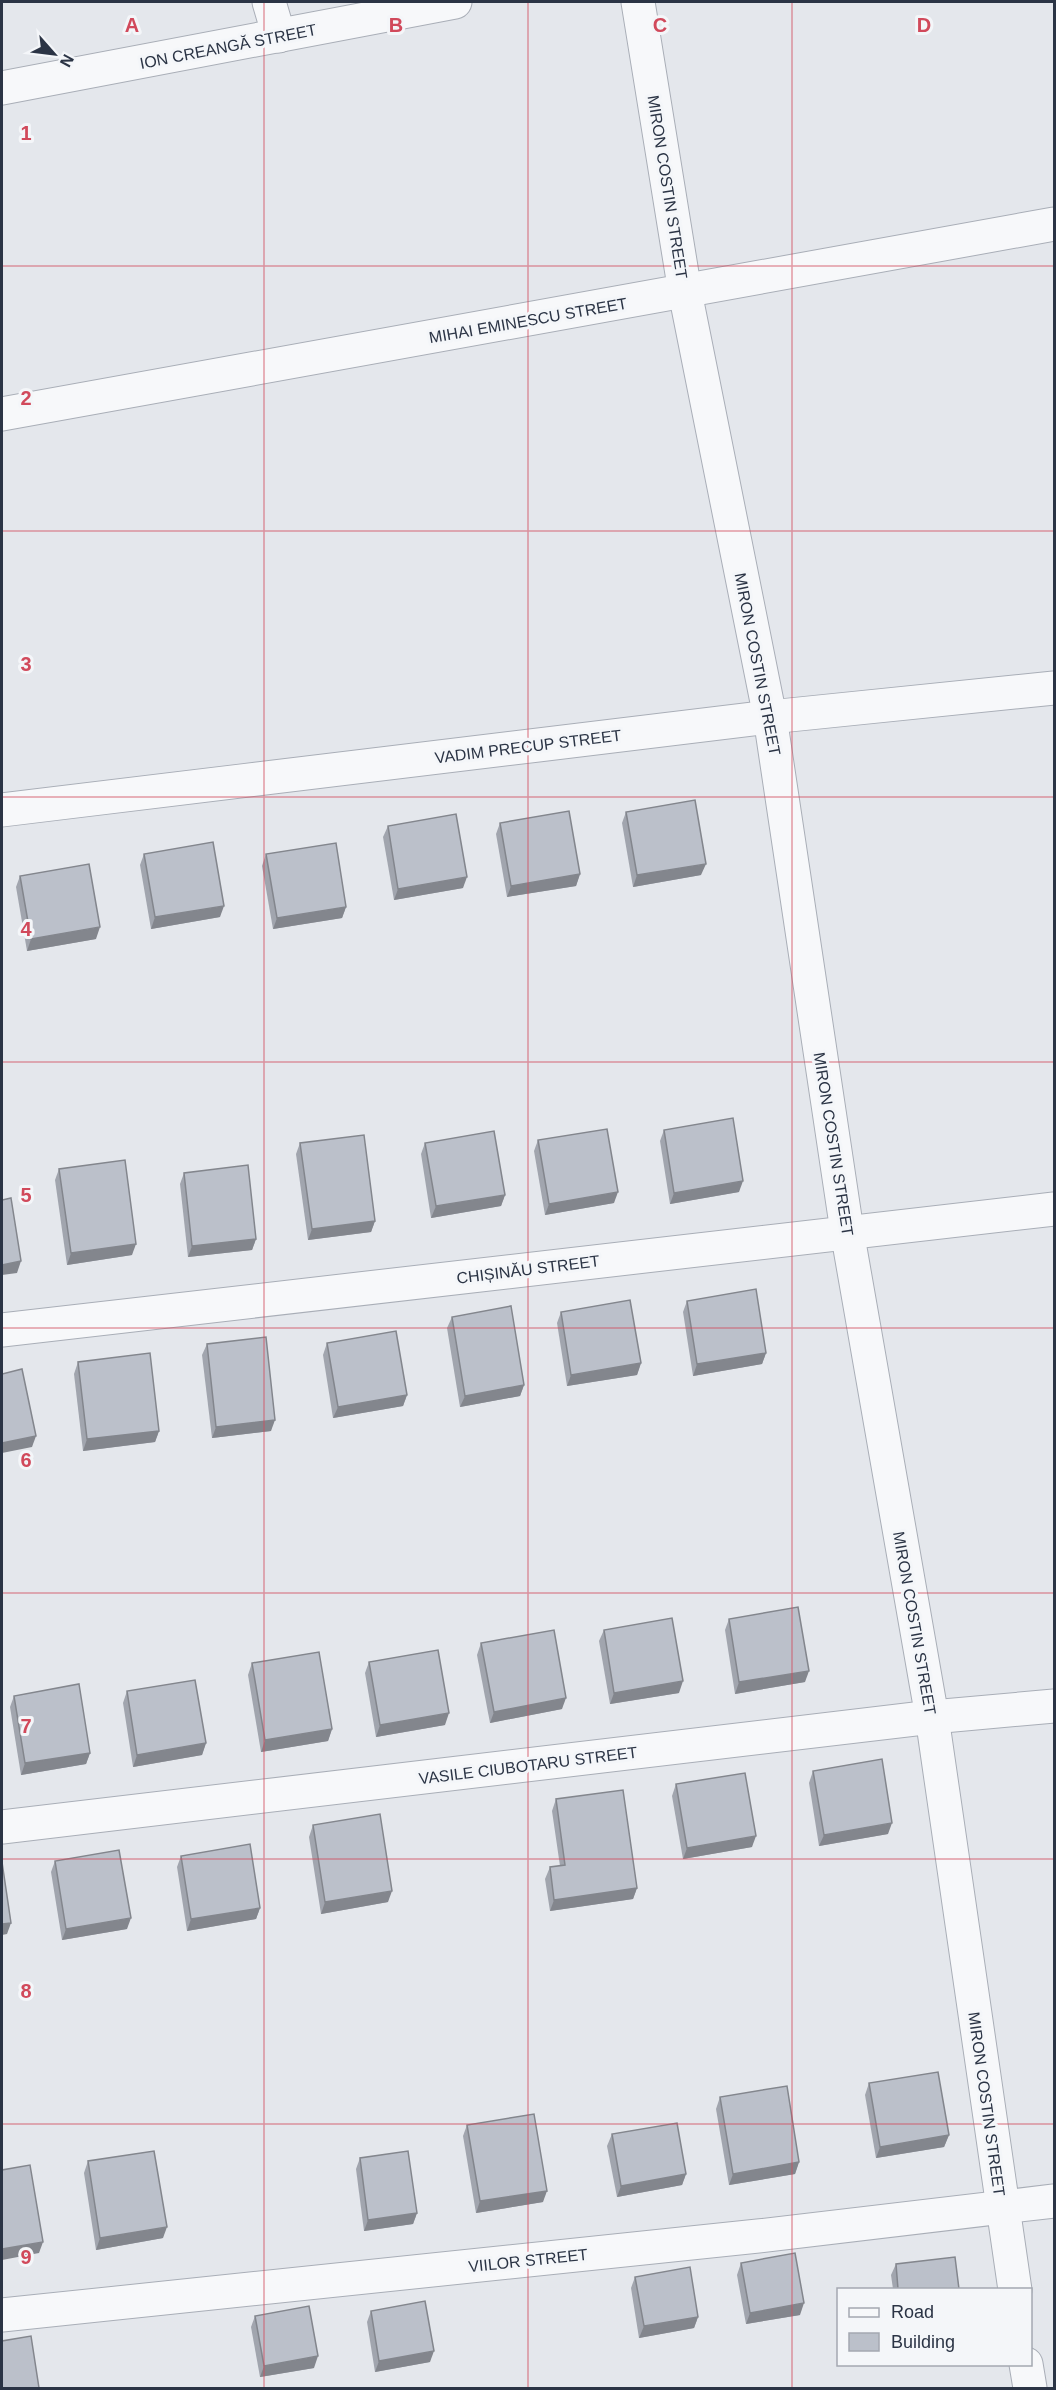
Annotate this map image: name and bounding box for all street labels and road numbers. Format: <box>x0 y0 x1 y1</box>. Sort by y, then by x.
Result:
street label: ION CREANGĂ STREET <box>138 20 318 72</box>
street label: MIRON COSTIN STREET <box>645 94 690 280</box>
street label: MIHAI EMINESCU STREET <box>428 295 629 346</box>
street label: MIRON COSTIN STREET <box>731 571 784 757</box>
street label: VADIM PRECUP STREET <box>434 727 623 766</box>
street label: MIRON COSTIN STREET <box>811 1051 856 1237</box>
street label: CHIȘINĂU STREET <box>455 1251 601 1287</box>
street label: MIRON COSTIN STREET <box>890 1530 939 1716</box>
street label: VASILE CIUBOTARU STREET <box>418 1744 638 1787</box>
street label: MIRON COSTIN STREET <box>965 2011 1008 2197</box>
street label: VIILOR STREET <box>467 2246 589 2275</box>

